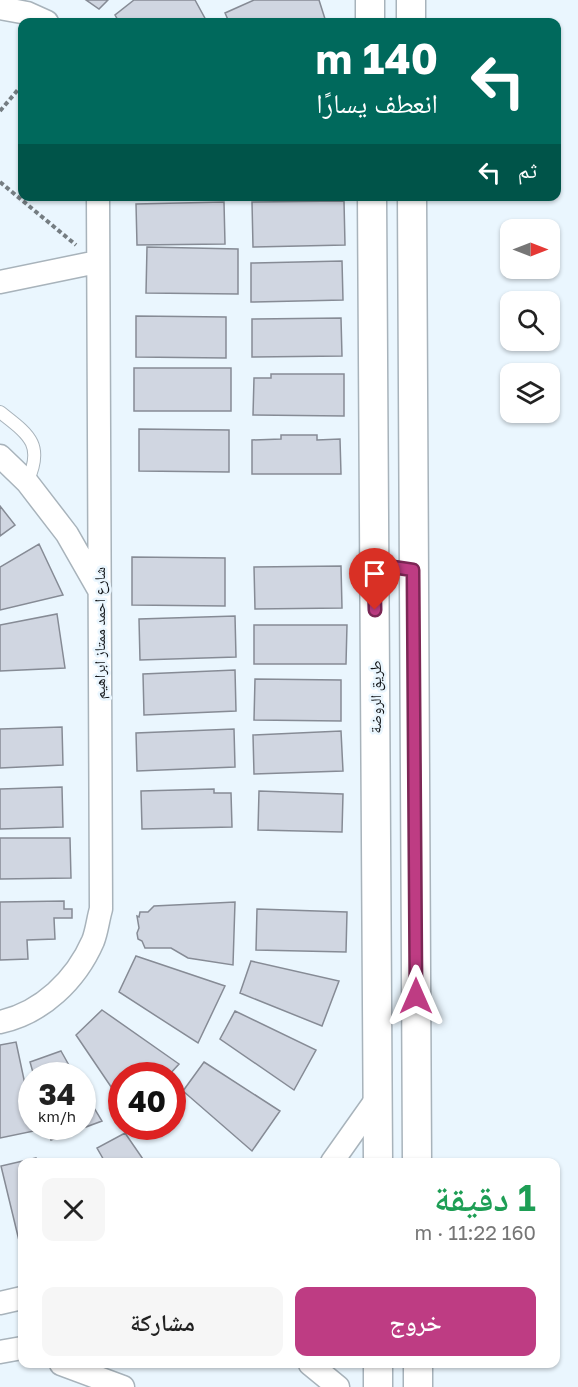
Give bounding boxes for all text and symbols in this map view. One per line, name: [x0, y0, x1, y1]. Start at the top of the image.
text: 140 m: [316, 33, 438, 83]
icon: left: [459, 42, 537, 120]
text: انعطف يسارًا: [316, 87, 438, 119]
icon: left: [473, 156, 506, 189]
text: ثم: [518, 156, 537, 183]
north arrow: [500, 219, 560, 279]
map controls: [500, 219, 560, 423]
button: search: [500, 291, 560, 351]
button: layers: [500, 363, 560, 423]
pin: [349, 548, 400, 610]
icon: arrive: [358, 557, 391, 590]
street label: شارع احمد ممتاز ابراهيم: [90, 567, 110, 699]
street label: طريق الروضة: [366, 660, 386, 733]
position arrow: [384, 964, 448, 1028]
speed limit sign: 40: [108, 1062, 186, 1140]
text: 34: [38, 1076, 76, 1112]
text: km/h: [38, 1107, 76, 1125]
text: 1 دقيقة: [434, 1176, 536, 1219]
button: close: [42, 1178, 105, 1241]
text: 160 m · 11:22: [414, 1220, 536, 1244]
button: مشاركة: [42, 1287, 283, 1356]
button: خروج: [295, 1287, 536, 1356]

